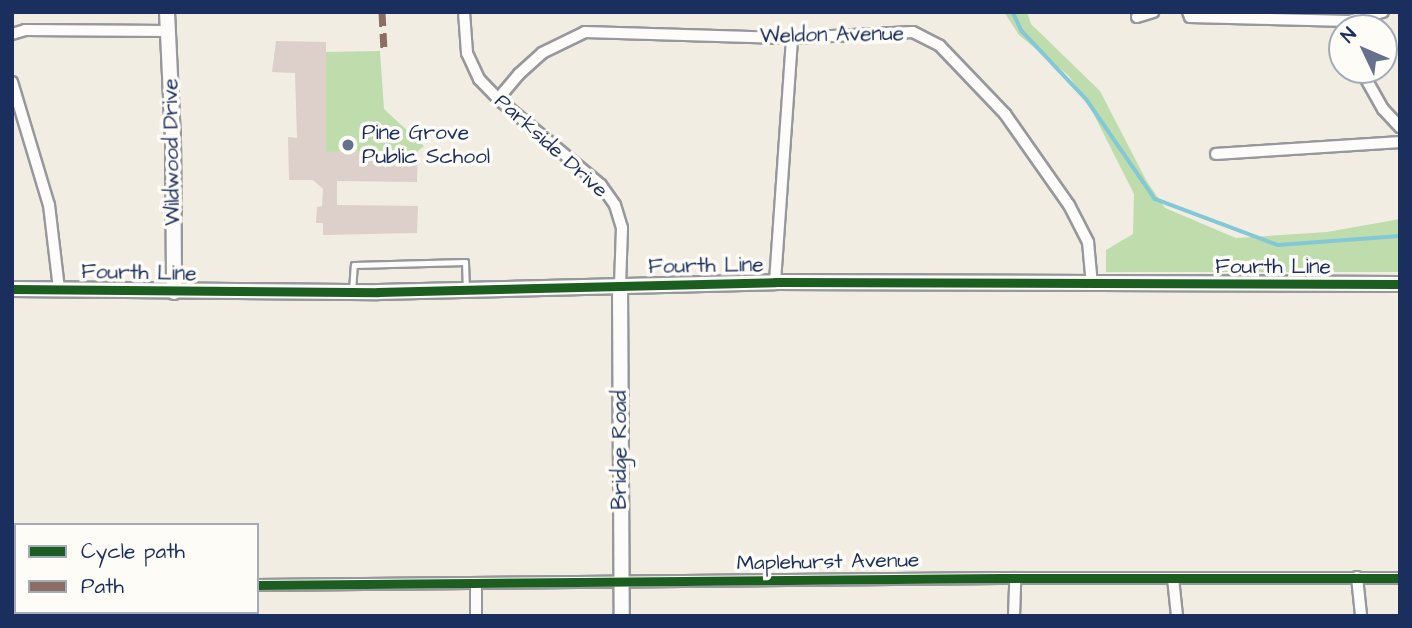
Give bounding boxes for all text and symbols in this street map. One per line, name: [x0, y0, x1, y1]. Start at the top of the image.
north arrow: [1328, 14, 1398, 84]
street label: Weldon Avenue: [760, 21, 904, 49]
text: N: [1335, 22, 1363, 49]
street label: Wildwood Drive: [158, 78, 186, 226]
street label: Parkside Drive: [489, 89, 613, 203]
place label: Pine Grove Public School: [362, 120, 490, 170]
marker: Pine Grove Public School: [340, 137, 356, 153]
street label: Fourth Line: [648, 252, 764, 280]
street label: Fourth Line: [1215, 254, 1331, 280]
street label: Fourth Line: [81, 259, 197, 287]
street label: Bridge Road: [607, 390, 633, 510]
legend: [14, 523, 259, 614]
text: Cycle path: [81, 537, 185, 566]
street label: Maplehurst Avenue: [736, 548, 920, 576]
text: Path: [81, 572, 124, 601]

